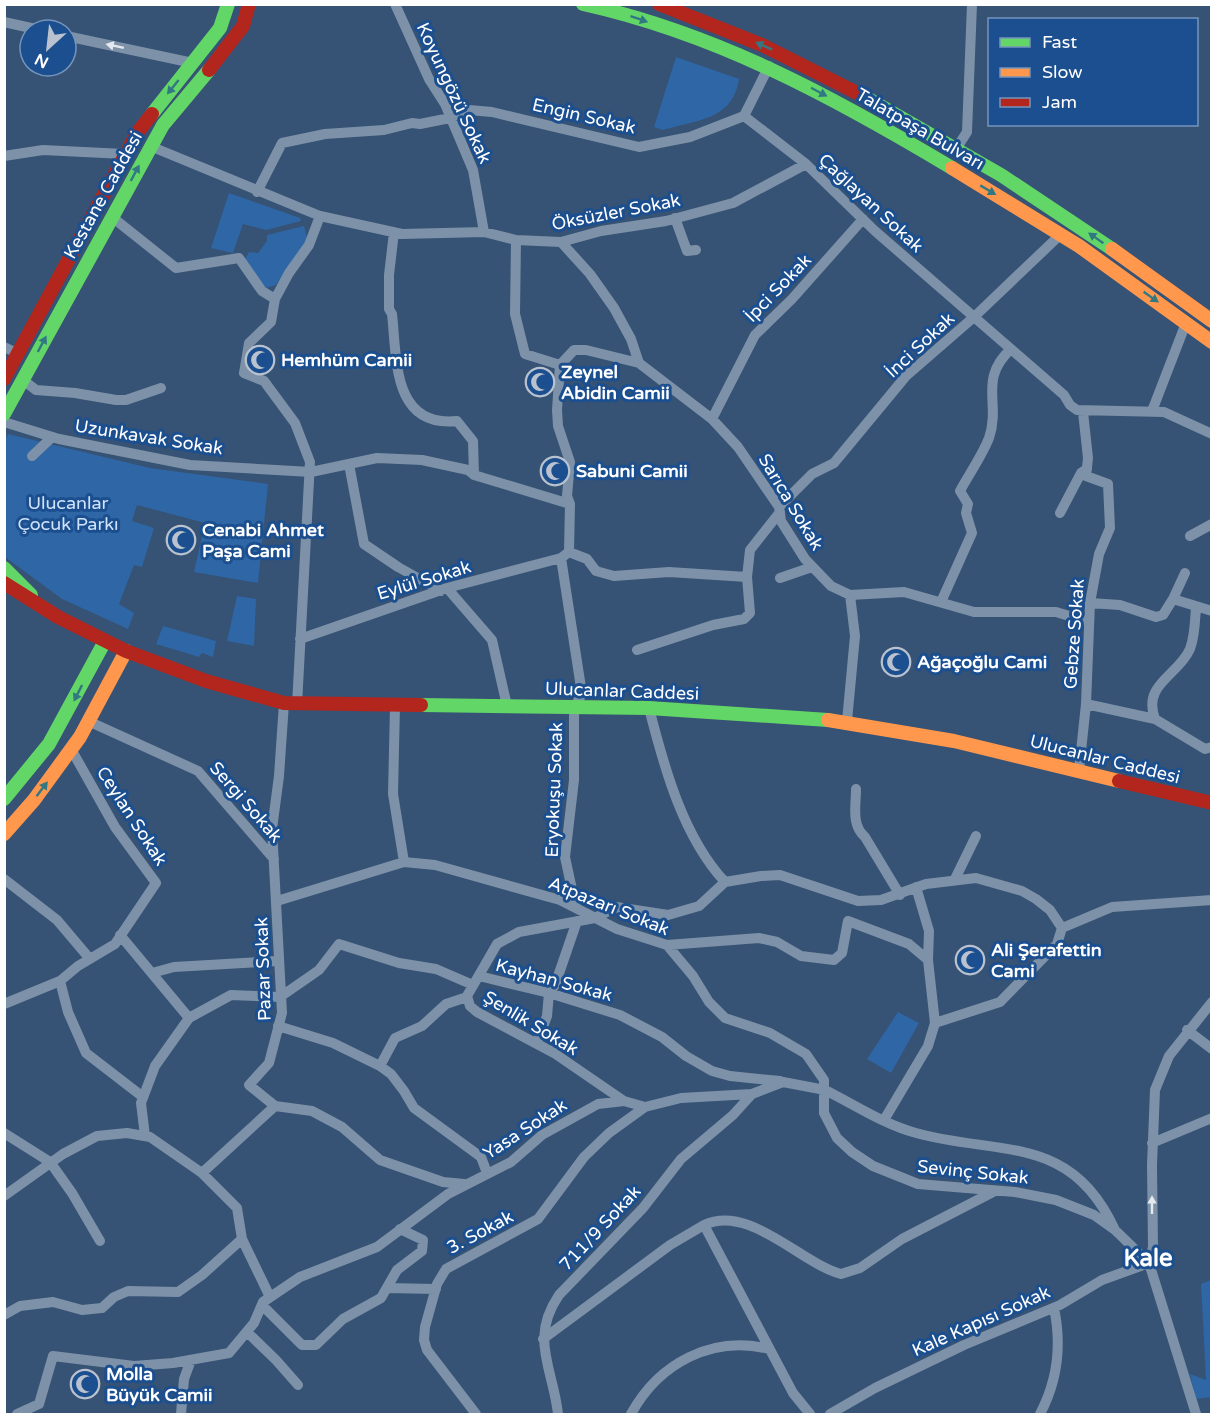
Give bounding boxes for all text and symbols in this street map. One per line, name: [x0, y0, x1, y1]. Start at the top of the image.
one-way arrow: [630, 14, 648, 24]
north arrow: [18, 18, 78, 78]
legend: [988, 18, 1198, 126]
street label: Koyungözü Sokak: [412, 19, 496, 167]
text: Fast: [1042, 31, 1077, 53]
one-way arrow: [105, 41, 124, 50]
one-way arrow: [755, 42, 772, 51]
text: N: [31, 49, 52, 72]
text: Slow: [1042, 61, 1083, 83]
one-way arrow: [167, 79, 180, 95]
street label: Talatpaşa Bulvarı: [852, 83, 988, 175]
one-way arrow: [811, 87, 828, 97]
text: Jam: [1042, 91, 1077, 113]
street label: Engin Sokak: [530, 93, 638, 139]
street label: Kestane Caddesi: [59, 127, 147, 263]
street label: Çağlayan Sokak: [814, 149, 928, 257]
one-way arrow: [130, 164, 140, 181]
one-way arrow: [980, 184, 996, 195]
street label: Öksüzler Sokak: [550, 189, 682, 235]
one-way arrow: [1088, 233, 1104, 244]
street label: İpci Sokak: [740, 249, 816, 327]
one-way arrow: [1143, 291, 1158, 303]
street label: İnci Sokak: [881, 307, 959, 382]
one-way arrow: [37, 335, 47, 352]
mosque icon: Hemhüm Camii: [244, 344, 276, 376]
place label: Hemhüm Camii: [281, 349, 412, 371]
place label: Zeynel Abidin Camii: [561, 361, 670, 404]
mosque icon: Zeynel Abidin Camii: [524, 366, 556, 398]
street label: Uzunkavak Sokak: [73, 414, 225, 460]
street label: Sarıca Sokak: [754, 450, 828, 554]
mosque icon: Sabuni Camii: [539, 455, 571, 487]
place label: Sabuni Camii: [576, 460, 688, 482]
park label: Ulucanlar Çocuk Parkı: [17, 492, 119, 535]
place label: Cenabi Ahmet Paşa Cami: [202, 519, 324, 562]
mosque icon: Cenabi Ahmet Paşa Cami: [165, 524, 197, 556]
street label: Eylül Sokak: [374, 555, 474, 605]
street label: Gebze Sokak: [1059, 578, 1089, 690]
mosque icon: Ağaçoğlu Cami: [880, 646, 912, 678]
place label: Ağaçoğlu Cami: [917, 651, 1047, 673]
street label: Ulucanlar Caddesi: [544, 677, 700, 705]
one-way arrow: [73, 685, 83, 702]
street label: Eryokuşu Sokak: [541, 722, 567, 858]
street label: Ulucanlar Caddesi: [1027, 730, 1183, 788]
street label: Sergi Sokak: [205, 757, 287, 847]
street label: Ceylan Sokak: [92, 762, 172, 870]
one-way arrow: [36, 781, 48, 796]
street label: Atpazarı Sokak: [545, 872, 673, 940]
street label: Pazar Sokak: [250, 916, 276, 1021]
place label: Ali Şerafettin Cami: [991, 939, 1102, 982]
mosque icon: Ali Şerafettin Cami: [954, 944, 986, 976]
street label: Kayhan Sokak: [493, 954, 615, 1006]
street label: Şenlik Sokak: [479, 986, 583, 1060]
street label: Yasa Sokak: [479, 1094, 571, 1164]
street label: Sevinç Sokak: [916, 1155, 1030, 1189]
street label: 711/9 Sokak: [555, 1180, 645, 1276]
one-way arrow: [1147, 1196, 1156, 1215]
street label: 3. Sokak: [443, 1205, 517, 1259]
district label: Kale: [1123, 1244, 1173, 1273]
street label: Kale Kapısı Sokak: [908, 1281, 1054, 1361]
place label: Molla Büyük Camii: [106, 1363, 213, 1406]
mosque icon: Molla Büyük Camii: [69, 1368, 101, 1400]

